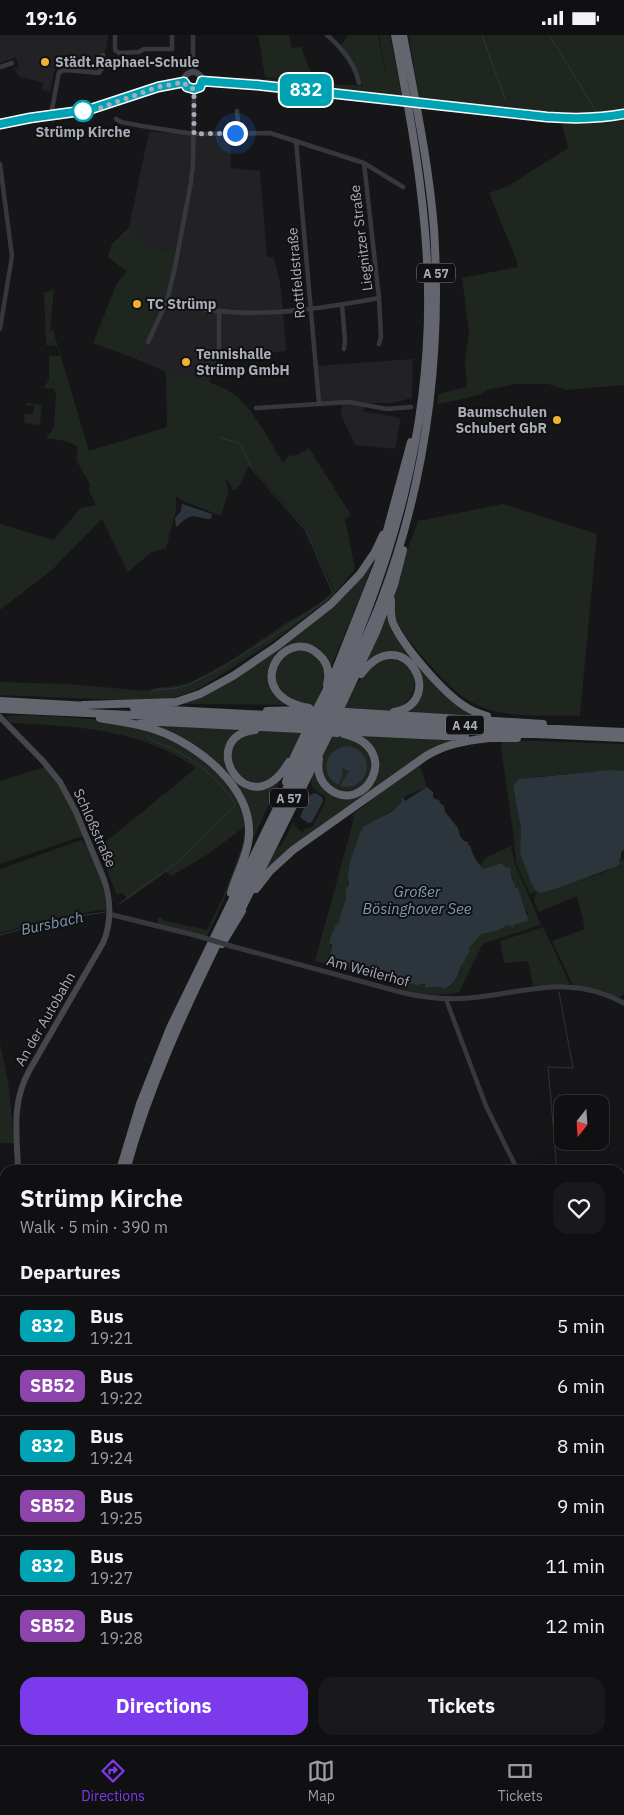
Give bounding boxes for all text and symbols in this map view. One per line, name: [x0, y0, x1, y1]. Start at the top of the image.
text: 19:16: [25, 6, 77, 30]
place label: Städt.Raphael-Schule: [55, 53, 200, 71]
marker: Städt.Raphael-Schule: [39, 56, 51, 68]
line badge: 832: [277, 74, 335, 106]
text: 832: [290, 78, 322, 101]
marker: Strümp Kirche: [72, 100, 94, 122]
your location: [223, 121, 248, 146]
place label: Strümp Kirche: [35, 123, 131, 141]
street label: Liegnitzer Straße: [346, 184, 376, 292]
street label: Rottfeldstraße: [283, 227, 309, 319]
road number: A 57: [417, 263, 455, 283]
place label: TC Strümp: [147, 295, 216, 313]
marker: TC Strümp: [131, 298, 143, 310]
place label: Tennishalle Strümp GmbH: [196, 345, 290, 379]
marker: Tennishalle Strümp GmbH: [180, 356, 192, 368]
place label: Baumschulen Schubert GbR: [456, 403, 547, 437]
marker: Baumschulen Schubert GbR: [551, 414, 563, 426]
road number: A 44: [446, 715, 484, 735]
street label: Schloßstraße: [70, 786, 121, 871]
road number: A 57: [270, 789, 308, 807]
water label: Großer Bösinghover See: [363, 882, 472, 918]
water label: Bursbach: [19, 907, 85, 939]
street label: Am Weilerhof: [325, 951, 412, 991]
street label: An der Autobahn: [11, 969, 79, 1069]
north arrow: [554, 1095, 609, 1150]
map controls: [554, 1095, 609, 1150]
text: Strümp Kirche: [20, 1182, 183, 1214]
button: heart: [553, 1182, 605, 1234]
text: Walk · 5 min · 390 m: [20, 1217, 168, 1237]
text: Departures: [20, 1260, 120, 1284]
text: Bus: [90, 1304, 124, 1328]
text: 832: [31, 1314, 64, 1337]
text: 5 min: [557, 1314, 605, 1338]
text: 19:21: [90, 1328, 133, 1348]
text: Bus: [100, 1364, 133, 1388]
text: SB52: [30, 1374, 75, 1397]
text: 6 min: [557, 1374, 605, 1398]
text: 19:22: [100, 1388, 143, 1408]
text: Bus: [90, 1424, 124, 1448]
text: 832: [31, 1434, 64, 1457]
text: 8 min: [557, 1434, 605, 1458]
text: 19:24: [90, 1448, 133, 1468]
text: Bus: [100, 1484, 133, 1508]
text: SB52: [30, 1494, 75, 1517]
text: 9 min: [557, 1494, 605, 1518]
text: 19:25: [100, 1508, 143, 1528]
text: Bus: [90, 1544, 124, 1568]
text: 832: [31, 1554, 64, 1577]
text: 11 min: [546, 1554, 605, 1578]
text: 19:27: [90, 1568, 133, 1588]
text: Bus: [100, 1604, 133, 1628]
text: SB52: [30, 1614, 75, 1637]
text: 12 min: [546, 1614, 605, 1638]
text: 19:28: [100, 1628, 143, 1648]
button: Directions: [20, 1677, 308, 1735]
button: Tickets: [318, 1677, 605, 1735]
tab: Directions: [81, 1757, 145, 1805]
tab: Map: [307, 1757, 335, 1805]
tab: Tickets: [498, 1757, 543, 1805]

